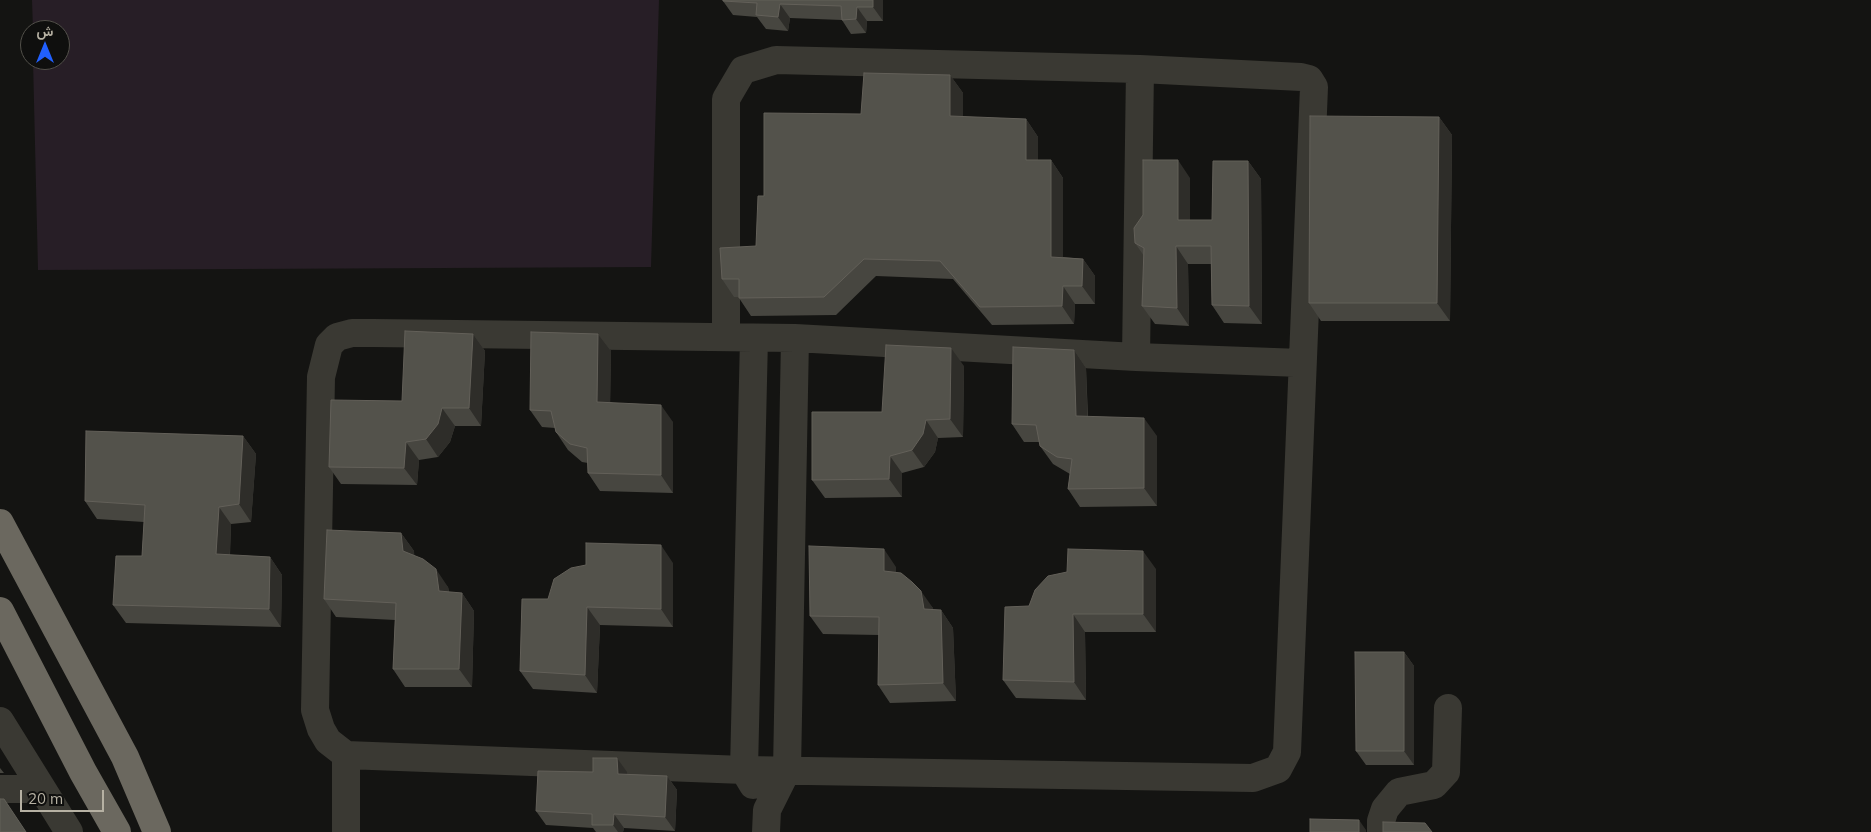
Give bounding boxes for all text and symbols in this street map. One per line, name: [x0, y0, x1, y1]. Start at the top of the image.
north arrow: [20, 20, 70, 70]
text: ش: [37, 22, 53, 40]
scale bar: [22, 780, 106, 812]
text: 20 m: [28, 789, 63, 808]

